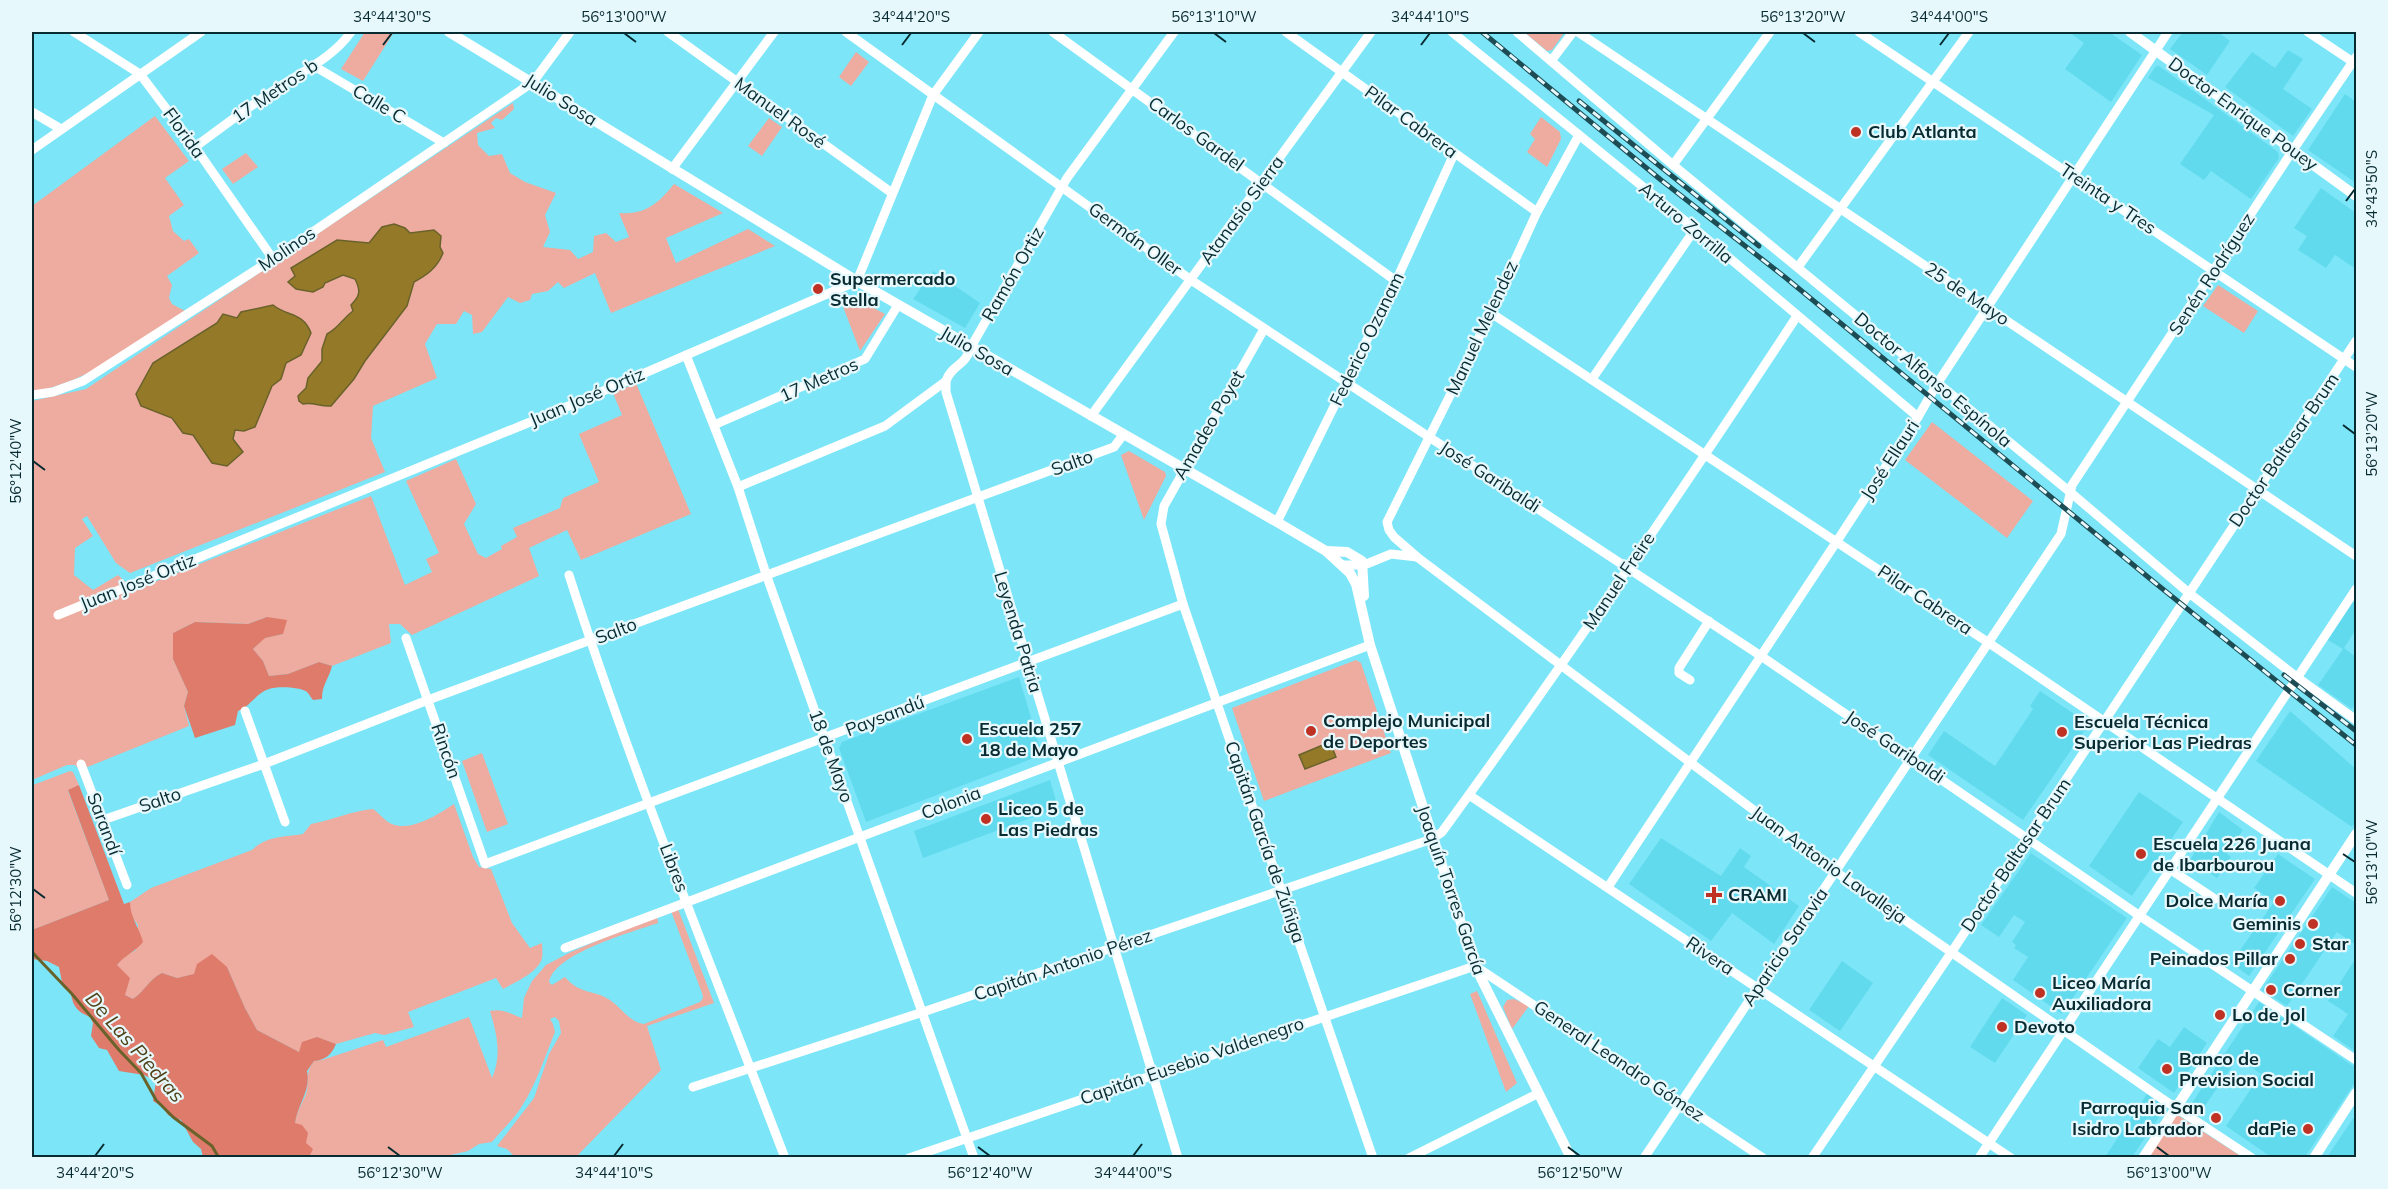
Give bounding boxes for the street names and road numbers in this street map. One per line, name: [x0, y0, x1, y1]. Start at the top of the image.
street label: Doctor Enrique Pouey: [2164, 52, 2323, 176]
street label: 17 Metros b: [227, 53, 322, 128]
street label: Julio Sosa: [521, 68, 602, 131]
street label: Manuel Rosé: [730, 72, 830, 153]
street label: Calle C: [348, 79, 410, 128]
street label: Pilar Cabrera: [1360, 80, 1462, 163]
street label: Carlos Gardel: [1144, 91, 1249, 176]
street label: Florida: [158, 103, 210, 163]
street label: Atanasio Sierra: [1194, 151, 1289, 269]
street label: Treinta y Tres: [2056, 158, 2161, 239]
street label: Arturo Zorrilla: [1635, 177, 1738, 269]
street label: Germán Oller: [1084, 197, 1187, 281]
street label: Senén Rodríguez: [2164, 208, 2260, 339]
street label: Molinos: [254, 221, 320, 276]
street label: Ramón Ortiz: [976, 222, 1049, 325]
street label: Manuel Melendez: [1440, 257, 1523, 399]
street label: 25 de Mayo: [1920, 257, 2014, 330]
street label: Federico Ozanam: [1324, 268, 1409, 409]
street label: Doctor Alfonso Espínola: [1850, 307, 2017, 452]
street label: Julio Sosa: [936, 320, 1018, 381]
street label: 17 Metros: [776, 352, 862, 407]
street label: Juan José Ortiz: [526, 362, 648, 431]
street label: Amadeo Poyet: [1168, 366, 1249, 483]
street label: Doctor Baltasar Brum: [2224, 368, 2344, 531]
street label: José Ellauri: [1855, 415, 1924, 504]
street label: José Garibaldi: [1436, 436, 1545, 518]
street label: Salto: [1048, 444, 1096, 481]
street label: Manuel Freire: [1578, 528, 1660, 634]
street label: Juan José Ortiz: [77, 548, 199, 615]
street label: Pilar Cabrera: [1874, 559, 1977, 640]
street label: Leyenda Patria: [989, 568, 1048, 695]
street label: Salto: [592, 612, 640, 649]
street label: Paysandú: [842, 690, 928, 741]
street label: José Garibaldi: [1841, 705, 1950, 788]
street label: 18 de Mayo: [804, 706, 859, 806]
street label: Rincón: [426, 720, 467, 781]
street label: Capitán García de Zúñiga: [1220, 738, 1311, 946]
street label: Doctor Baltasar Brum: [1956, 773, 2076, 936]
street label: Colonia: [918, 781, 984, 824]
street label: Salto: [136, 782, 184, 817]
street label: Sarandí: [82, 789, 127, 860]
street label: Juan Antonio Lavalleja: [1747, 800, 1912, 929]
street label: Joaquín Torres García: [1412, 802, 1491, 978]
street label: Libres: [655, 840, 694, 895]
street label: Aparicio Saravia: [1737, 883, 1833, 1010]
street label: Capitán Antonio Pérez: [971, 923, 1155, 1006]
street label: Rivera: [1682, 931, 1739, 980]
street label: General Leandro Gómez: [1530, 995, 1709, 1126]
street label: Capitán Eusebio Valdenegro: [1077, 1011, 1307, 1110]

